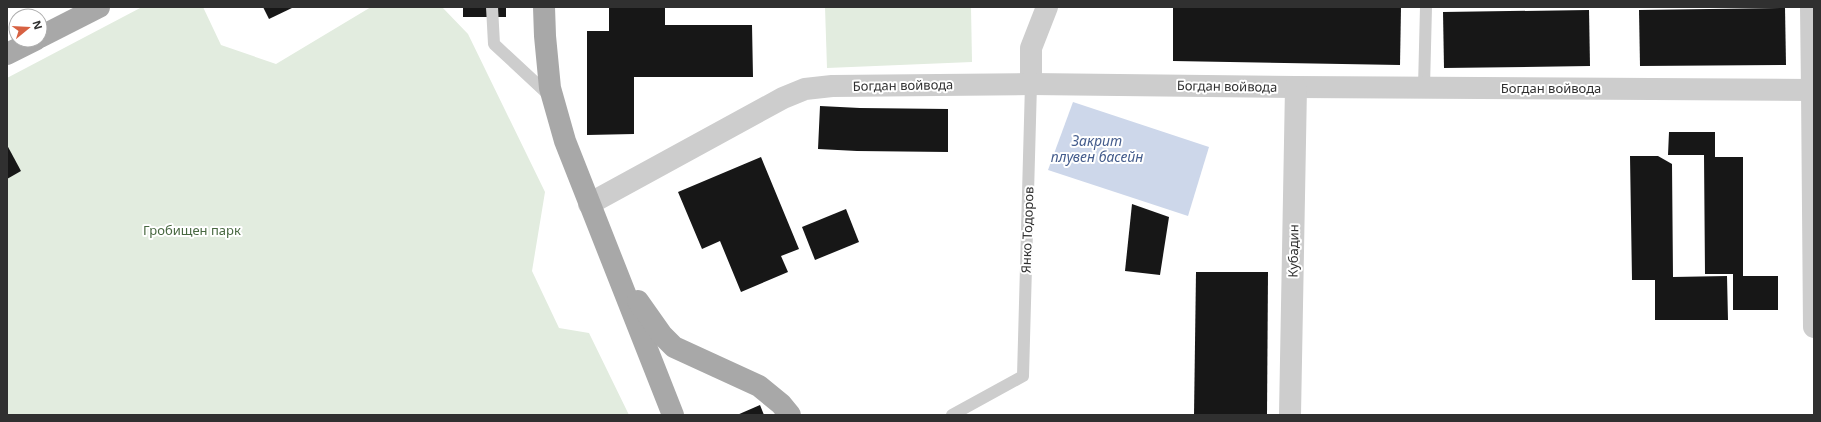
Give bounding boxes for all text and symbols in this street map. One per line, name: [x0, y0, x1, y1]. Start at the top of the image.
north arrow: [8, 8, 48, 48]
text: N: [29, 18, 47, 31]
street label: Богдан войвода: [853, 75, 953, 95]
street label: Богдан войвода: [1177, 76, 1277, 96]
street label: Богдан войвода: [1501, 79, 1601, 97]
water label: Закрит плувен басейн: [1051, 131, 1143, 166]
street label: Янко Тодоров: [1016, 186, 1038, 274]
park label: Гробищен парк: [143, 221, 241, 239]
street label: Кубадин: [1284, 224, 1302, 278]

